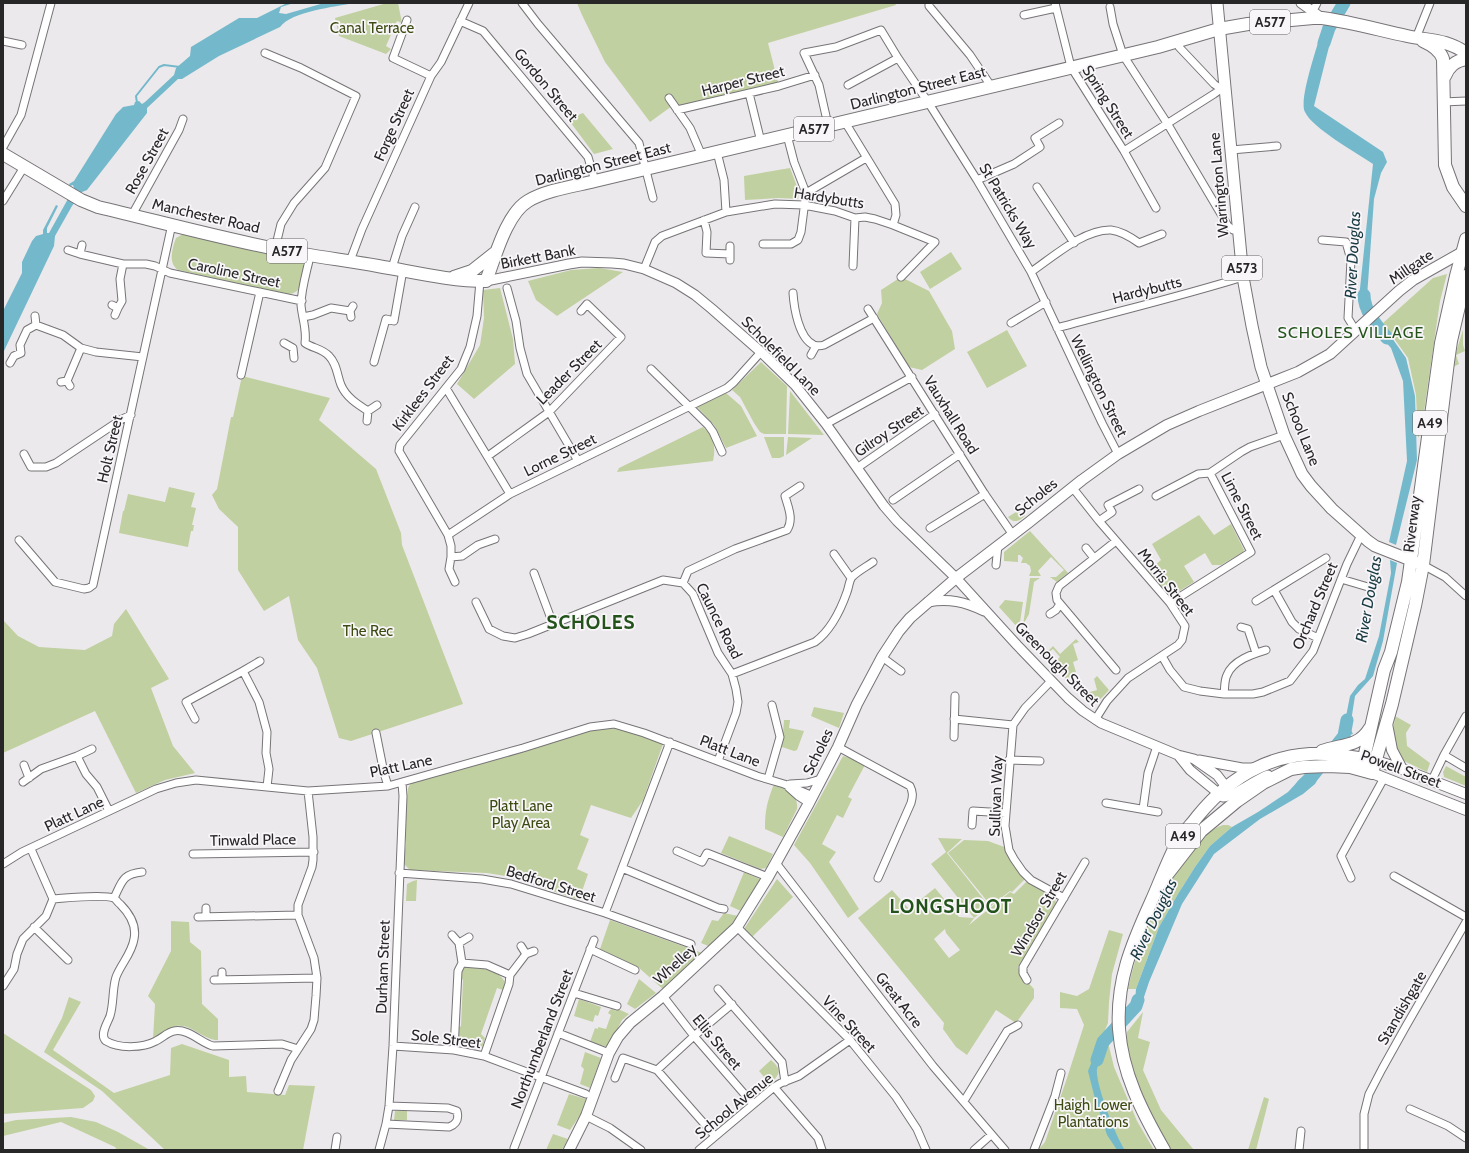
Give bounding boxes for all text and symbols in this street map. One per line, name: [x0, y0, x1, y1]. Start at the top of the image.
road number: A577: [1250, 10, 1290, 34]
park label: Canal Terrace: [330, 19, 415, 37]
street label: Gordon Street: [510, 45, 582, 125]
street label: Harper Street: [700, 62, 786, 100]
street label: Darlington Street East: [848, 62, 988, 114]
street label: Spring Street: [1078, 62, 1138, 142]
street label: Forge Street: [370, 86, 418, 164]
road number: A577: [794, 117, 834, 141]
street label: Rose Street: [121, 125, 173, 197]
street label: Warrington Lane: [1205, 132, 1233, 238]
street label: Darlington Street East: [533, 138, 673, 190]
street label: St Patricks Way: [975, 160, 1041, 252]
street label: Hardybutts: [793, 184, 865, 212]
street label: Manchester Road: [150, 195, 262, 237]
water label: River Douglas: [1341, 211, 1364, 299]
road number: A577: [267, 239, 307, 263]
street label: Birkett Bank: [499, 241, 577, 273]
street label: Millgate: [1385, 246, 1437, 288]
street label: Caroline Street: [186, 254, 282, 292]
road number: A573: [1222, 256, 1262, 280]
street label: Hardybutts: [1111, 273, 1183, 307]
street label: Scholefield Lane: [738, 313, 825, 400]
district label: SCHOLES VILLAGE: [1278, 323, 1424, 342]
street label: Wellington Street: [1067, 332, 1131, 440]
street label: Leader Street: [533, 336, 605, 408]
street label: Kirklees Street: [389, 351, 457, 435]
street label: Vauxhall Road: [920, 372, 982, 458]
street label: School Lane: [1278, 390, 1324, 469]
street label: Gilroy Street: [851, 401, 927, 461]
road number: A49: [1413, 411, 1447, 435]
street label: Holt Street: [93, 413, 127, 485]
street label: Lorne Street: [521, 430, 599, 480]
street label: Lime Street: [1217, 469, 1267, 543]
street label: Scholes: [1011, 474, 1061, 520]
street label: Riverway: [1400, 494, 1424, 553]
street label: Morris Street: [1134, 545, 1198, 619]
water label: River Douglas: [1352, 554, 1385, 644]
street label: Orchard Street: [1289, 560, 1341, 652]
street label: Caunce Road: [692, 580, 746, 662]
district label: SCHOLES: [546, 611, 636, 634]
street label: Greenough Street: [1011, 618, 1103, 710]
park label: The Rec: [343, 622, 393, 640]
street label: Scholes: [799, 726, 837, 778]
street label: Platt Lane: [697, 731, 763, 771]
street label: Powell Street: [1358, 746, 1444, 792]
street label: Platt Lane: [368, 751, 434, 781]
street label: Sullivan Way: [986, 755, 1006, 837]
street label: Platt Lane: [41, 792, 107, 836]
park label: Platt Lane Play Area: [489, 797, 553, 832]
road number: A49: [1166, 824, 1200, 848]
street label: Tinwald Place: [210, 830, 297, 850]
street label: Bedford Street: [504, 862, 598, 906]
street label: Windsor Street: [1007, 868, 1071, 960]
water label: River Douglas: [1126, 876, 1181, 963]
district label: LONGSHOOT: [890, 895, 1012, 918]
street label: Durham Street: [372, 920, 394, 1014]
street label: Whelley: [650, 940, 701, 988]
street label: Northumberland Street: [507, 967, 577, 1111]
street label: Standishgate: [1374, 968, 1431, 1048]
street label: Great Acre: [872, 969, 927, 1032]
street label: Vine Street: [818, 992, 880, 1056]
street label: Ellis Street: [689, 1011, 745, 1073]
street label: Sole Street: [410, 1026, 482, 1052]
street label: School Avenue: [692, 1069, 777, 1143]
park label: Haigh Lower Plantations: [1054, 1096, 1133, 1131]

